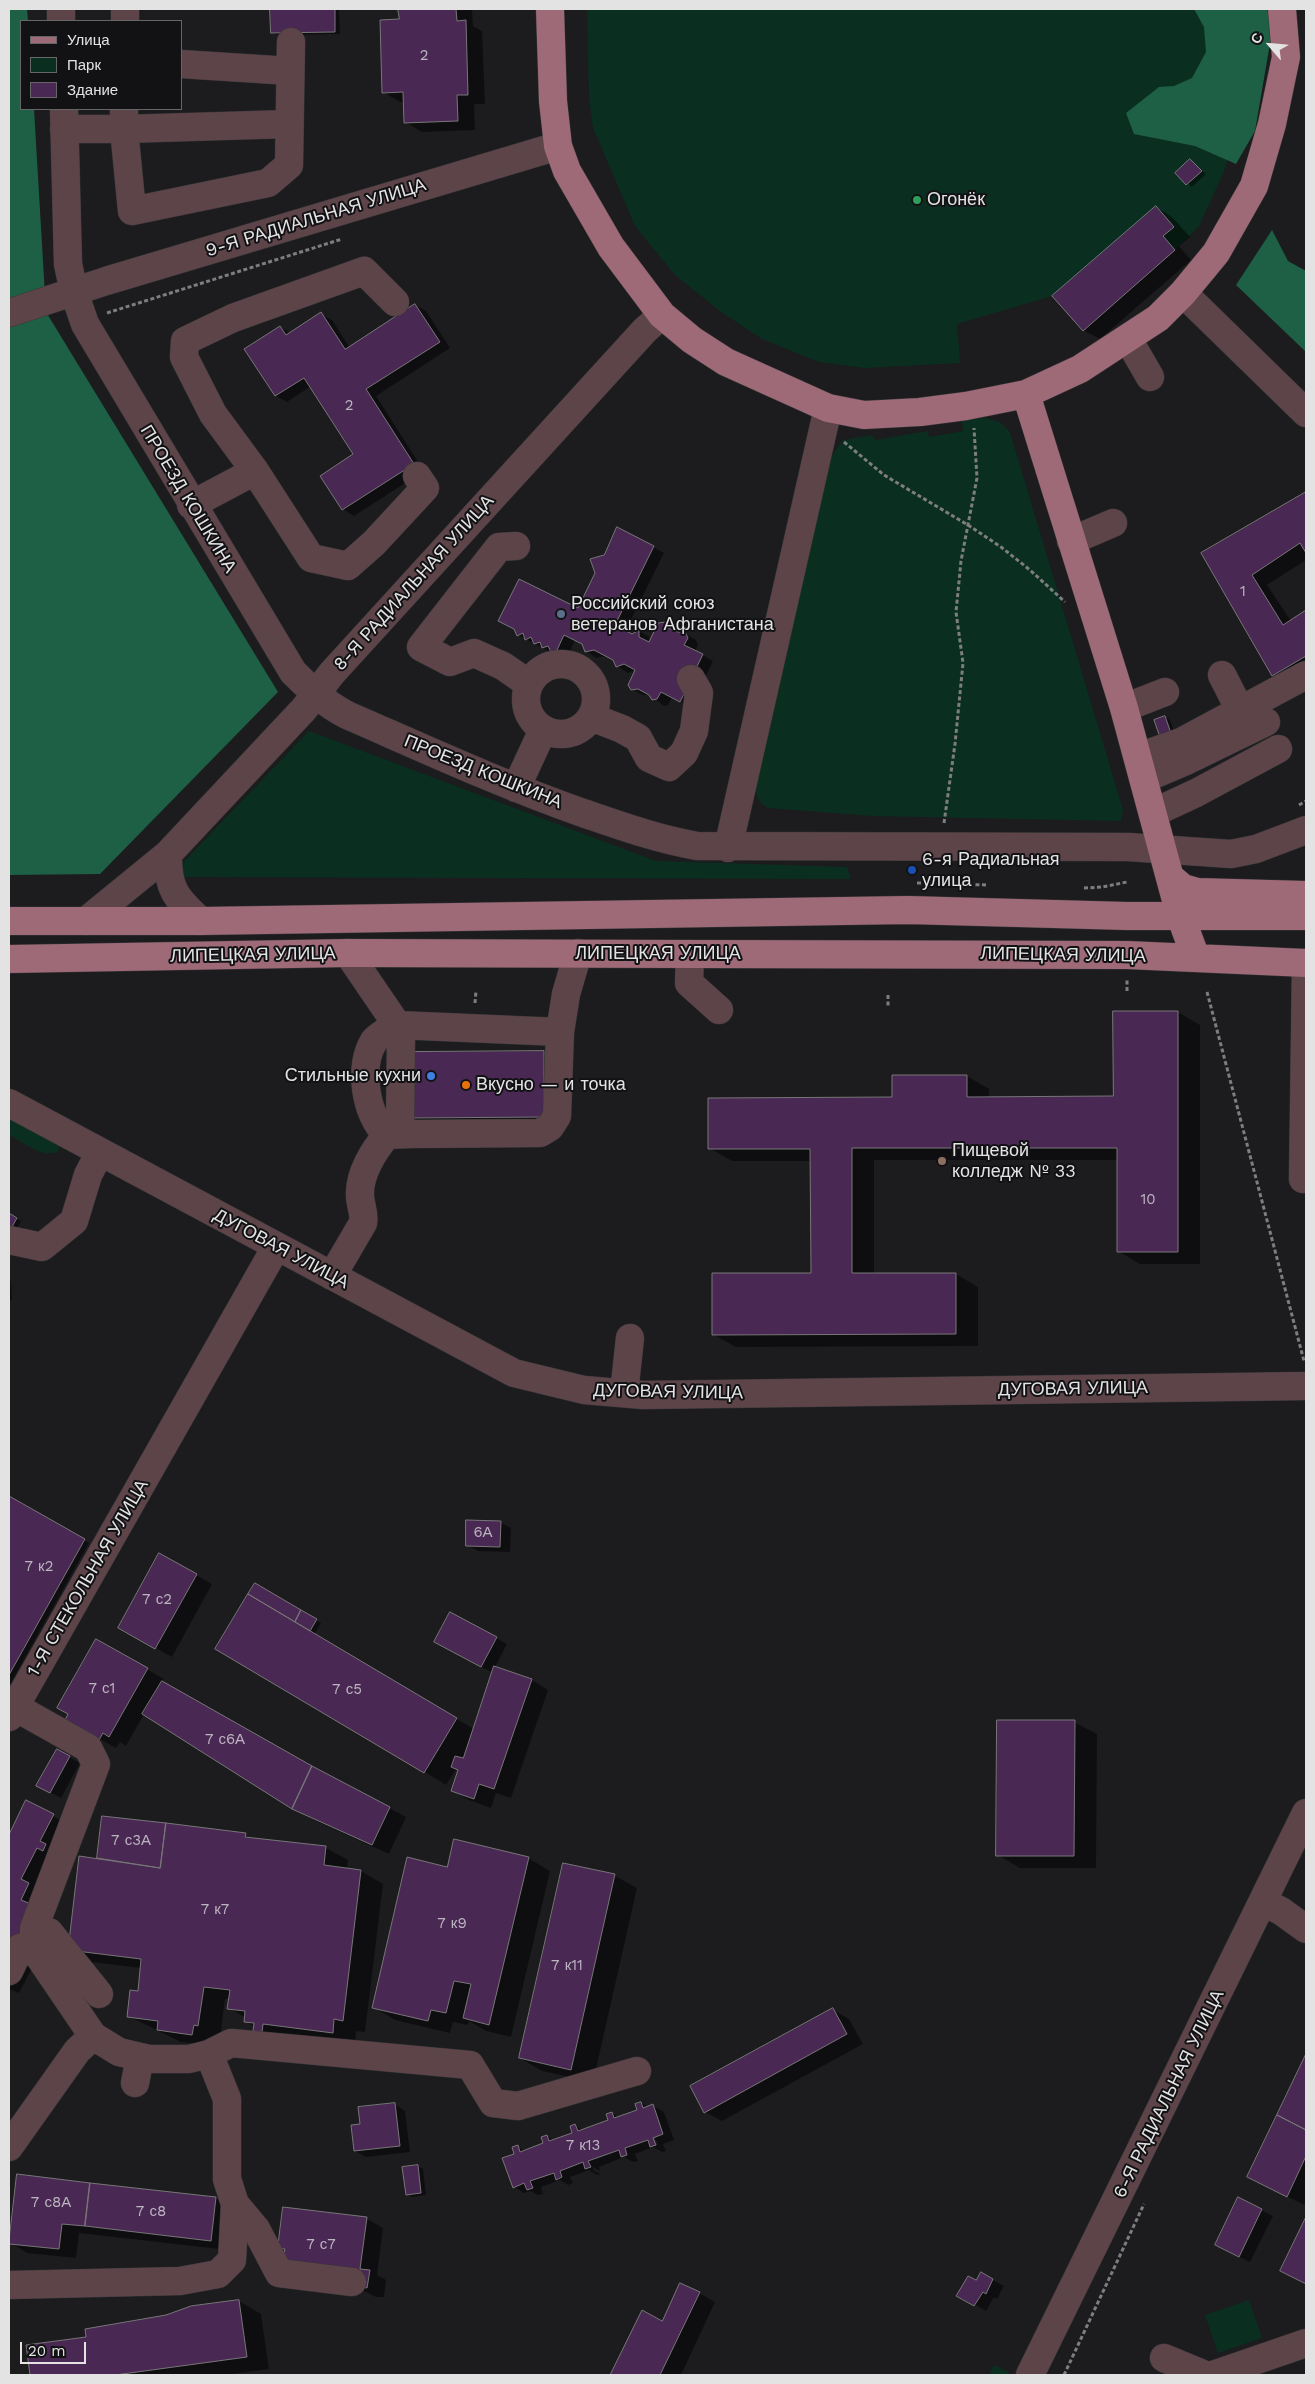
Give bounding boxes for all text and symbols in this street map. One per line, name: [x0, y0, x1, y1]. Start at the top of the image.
legend: [20, 20, 182, 110]
north arrow: [1245, 20, 1295, 70]
text: С: [1247, 30, 1266, 46]
text: Улица: [67, 31, 110, 49]
house number: 2: [420, 47, 428, 65]
text: Парк: [67, 56, 101, 74]
text: Здание: [67, 81, 118, 99]
street label: 9-Я РАДИАЛЬНАЯ УЛИЦА: [203, 174, 429, 262]
place label: Огонёк: [927, 189, 985, 211]
marker: Огонёк: [911, 194, 923, 206]
house number: 2: [345, 397, 353, 415]
street label: ПРОЕЗД КОШКИНА: [135, 421, 241, 577]
street label: 8-Я РАДИАЛЬНАЯ УЛИЦА: [329, 491, 499, 675]
house number: 1: [1240, 583, 1246, 601]
place label: Российский союз ветеранов Афганистана: [571, 593, 774, 636]
marker: Российский союз ветеранов Афганистана: [555, 608, 567, 620]
street label: ПРОЕЗД КОШКИНА: [401, 730, 565, 814]
place label: 6-я Радиальная улица: [922, 849, 1060, 892]
marker: 6-я Радиальная улица: [906, 864, 918, 876]
street label: ЛИПЕЦКАЯ УЛИЦА: [170, 943, 336, 967]
street label: ЛИПЕЦКАЯ УЛИЦА: [575, 943, 741, 965]
street label: ЛИПЕЦКАЯ УЛИЦА: [980, 943, 1146, 967]
place label: Стильные кухни: [285, 1065, 421, 1087]
marker: Стильные кухни: [425, 1070, 437, 1082]
place label: Вкусно — и точка: [476, 1074, 626, 1096]
marker: Вкусно — и точка: [460, 1079, 472, 1091]
place label: Пищевой колледж № 33: [952, 1140, 1076, 1182]
marker: Пищевой колледж № 33: [936, 1155, 948, 1167]
house number: 10: [1140, 1191, 1156, 1209]
street label: ДУГОВАЯ УЛИЦА: [210, 1204, 352, 1294]
street label: ДУГОВАЯ УЛИЦА: [998, 1377, 1148, 1401]
street label: ДУГОВАЯ УЛИЦА: [593, 1380, 743, 1404]
street label: 1-Я СТЕКОЛЬНАЯ УЛИЦА: [23, 1476, 153, 1680]
house number: 6А: [473, 1524, 493, 1542]
house number: 7 к2: [25, 1558, 53, 1576]
house number: 7 с2: [142, 1591, 172, 1609]
house number: 7 с1: [89, 1680, 115, 1698]
house number: 7 с5: [332, 1681, 362, 1699]
house number: 7 с6А: [205, 1731, 245, 1749]
house number: 7 с3А: [111, 1832, 151, 1850]
house number: 7 к7: [201, 1901, 229, 1919]
house number: 7 к9: [437, 1915, 467, 1933]
house number: 7 к11: [551, 1957, 583, 1975]
street label: 6-Я РАДИАЛЬНАЯ УЛИЦА: [1109, 1986, 1229, 2202]
house number: 7 к13: [566, 2137, 600, 2155]
house number: 7 с8А: [31, 2194, 71, 2212]
house number: 7 с8: [136, 2203, 166, 2221]
house number: 7 с7: [306, 2236, 336, 2254]
scale bar: [22, 2332, 89, 2364]
text: 20 m: [28, 2342, 66, 2360]

